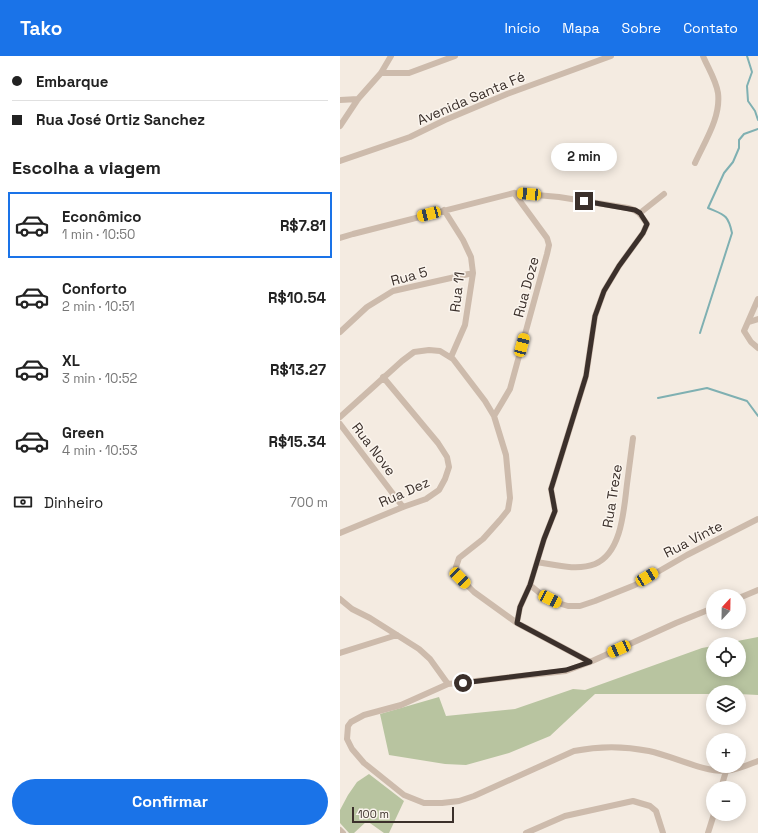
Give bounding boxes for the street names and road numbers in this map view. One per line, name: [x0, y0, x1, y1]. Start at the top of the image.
street label: Avenida Santa Fé: [414, 67, 528, 129]
street label: Rua Doze: [509, 255, 543, 319]
street label: Rua 5: [389, 262, 429, 290]
street label: Rua 11: [446, 271, 468, 313]
street label: Rua Nove: [348, 419, 400, 479]
street label: Rua Treze: [598, 463, 626, 529]
street label: Rua Dez: [376, 473, 432, 511]
street label: Rua Vinte: [660, 516, 726, 562]

